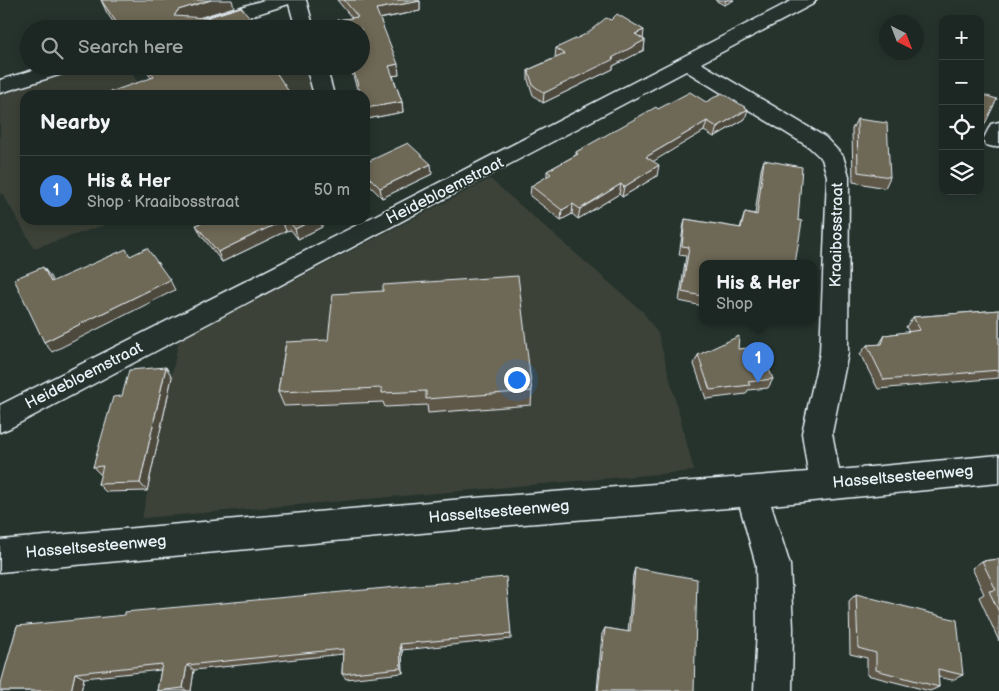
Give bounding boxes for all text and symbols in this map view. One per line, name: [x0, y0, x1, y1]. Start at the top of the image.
north arrow: [879, 15, 924, 60]
map controls: [939, 15, 984, 195]
button: +: [939, 15, 984, 60]
search box: [20, 20, 370, 75]
icon: search: [38, 34, 66, 62]
text: Search here: [78, 36, 183, 59]
button: −: [939, 60, 984, 105]
button: locate: [939, 105, 984, 150]
text: Nearby: [40, 110, 110, 135]
button: layers: [939, 150, 984, 195]
street label: Heidebloemstraat: [383, 153, 507, 229]
text: His & Her: [87, 170, 171, 193]
text: 1: [53, 181, 59, 200]
text: 50 m: [314, 181, 350, 200]
street label: Kraaibosstraat: [827, 182, 847, 288]
text: Shop · Kraaibosstraat: [87, 193, 239, 212]
popup: [699, 260, 817, 325]
text: His & Her: [716, 272, 800, 295]
text: Shop: [716, 295, 753, 314]
street label: Heidebloemstraat: [22, 338, 146, 414]
pin: 1: [742, 342, 774, 383]
your location: [504, 367, 530, 393]
street label: Hasseltsesteenweg: [832, 461, 974, 493]
street label: Hasseltsesteenweg: [428, 496, 570, 528]
street label: Hasseltsesteenweg: [25, 531, 167, 563]

